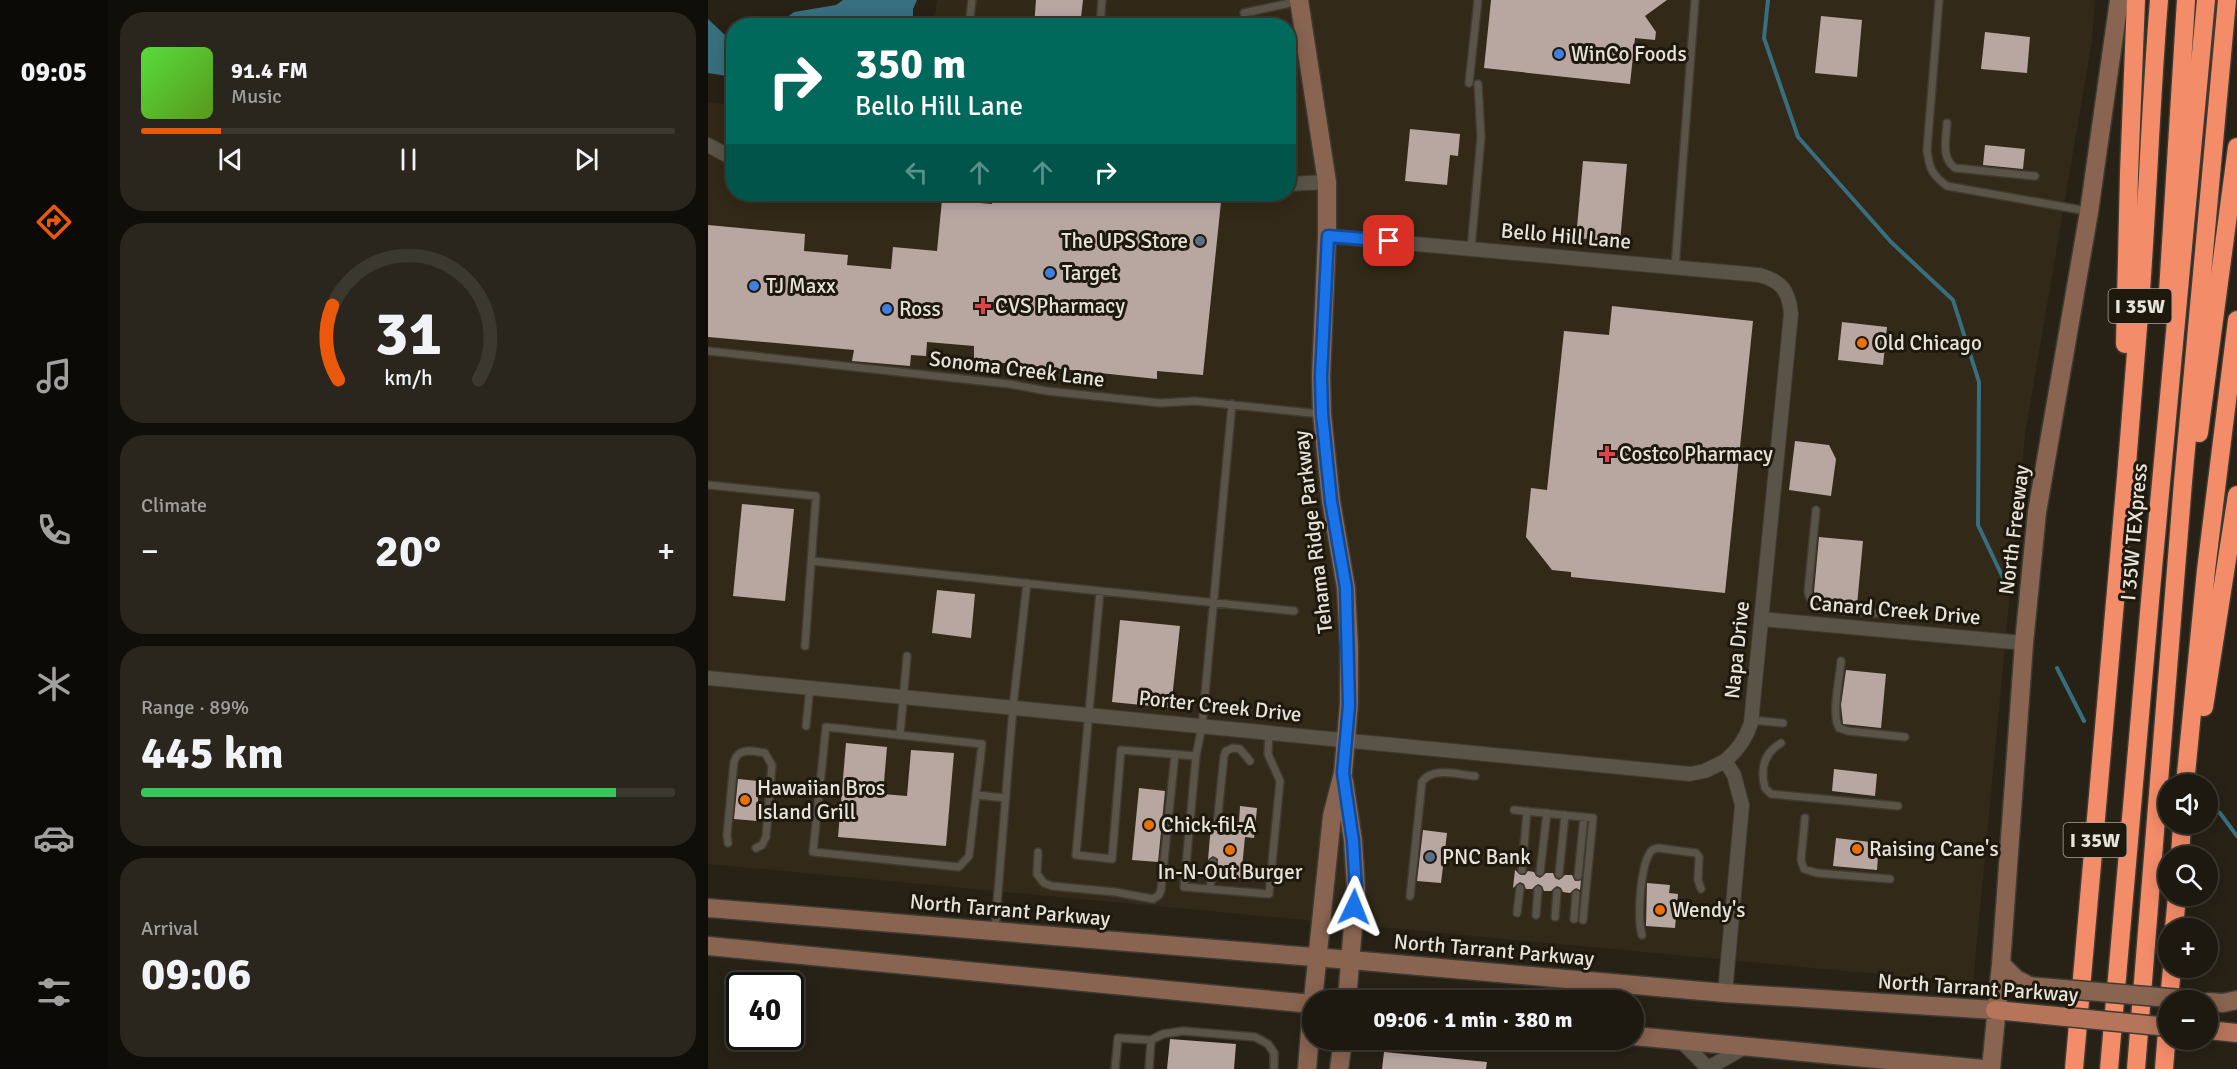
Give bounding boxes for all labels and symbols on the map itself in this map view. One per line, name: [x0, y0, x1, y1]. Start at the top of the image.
place label: WinCo Foods: [1571, 41, 1687, 67]
marker: WinCo Foods: [1552, 47, 1566, 61]
pin: [1363, 215, 1414, 266]
street label: Bello Hill Lane: [1500, 217, 1632, 255]
place label: The UPS Store: [1061, 228, 1188, 254]
marker: The UPS Store: [1193, 234, 1207, 248]
place label: Target: [1062, 260, 1118, 286]
marker: Target: [1043, 266, 1057, 280]
place label: TJ Maxx: [766, 273, 836, 299]
marker: TJ Maxx: [747, 279, 761, 293]
road number: I 35W: [2108, 289, 2172, 323]
place label: CVS Pharmacy: [995, 293, 1125, 319]
place label: Ross: [899, 296, 941, 322]
marker: CVS Pharmacy: [976, 299, 990, 313]
marker: Ross: [880, 302, 894, 316]
place label: Old Chicago: [1874, 330, 1982, 356]
marker: Old Chicago: [1855, 336, 1869, 350]
street label: Sonoma Creek Lane: [928, 345, 1106, 393]
street label: Tehama Ridge Parkway: [1288, 429, 1338, 635]
place label: Costco Pharmacy: [1619, 441, 1773, 467]
marker: Costco Pharmacy: [1600, 447, 1614, 461]
street label: I 35W TEXpress: [2115, 462, 2153, 602]
street label: North Freeway: [1993, 463, 2035, 596]
street label: Canard Creek Drive: [1808, 590, 1982, 630]
street label: Napa Drive: [1719, 600, 1755, 700]
street label: Porter Creek Drive: [1137, 685, 1303, 727]
place label: Hawaiian Bros Island Grill: [757, 775, 885, 825]
marker: Hawaiian Bros Island Grill: [738, 793, 752, 807]
place label: Chick-fil-A: [1161, 812, 1257, 838]
marker: Chick-fil-A: [1142, 818, 1156, 832]
road number: I 35W: [2064, 823, 2126, 857]
place label: Raising Cane's: [1869, 836, 1999, 862]
marker: Raising Cane's: [1850, 842, 1864, 856]
marker: In-N-Out Burger: [1223, 843, 1237, 857]
place label: PNC Bank: [1442, 844, 1531, 870]
marker: PNC Bank: [1423, 850, 1437, 864]
place label: In-N-Out Burger: [1158, 859, 1303, 885]
position arrow: [1322, 875, 1386, 939]
street label: North Tarrant Parkway: [909, 888, 1111, 932]
place label: Wendy's: [1672, 897, 1745, 923]
marker: Wendy's: [1653, 903, 1667, 917]
street label: North Tarrant Parkway: [1393, 928, 1595, 972]
street label: North Tarrant Parkway: [1877, 968, 2079, 1008]
speed limit sign: 40: [726, 972, 804, 1050]

